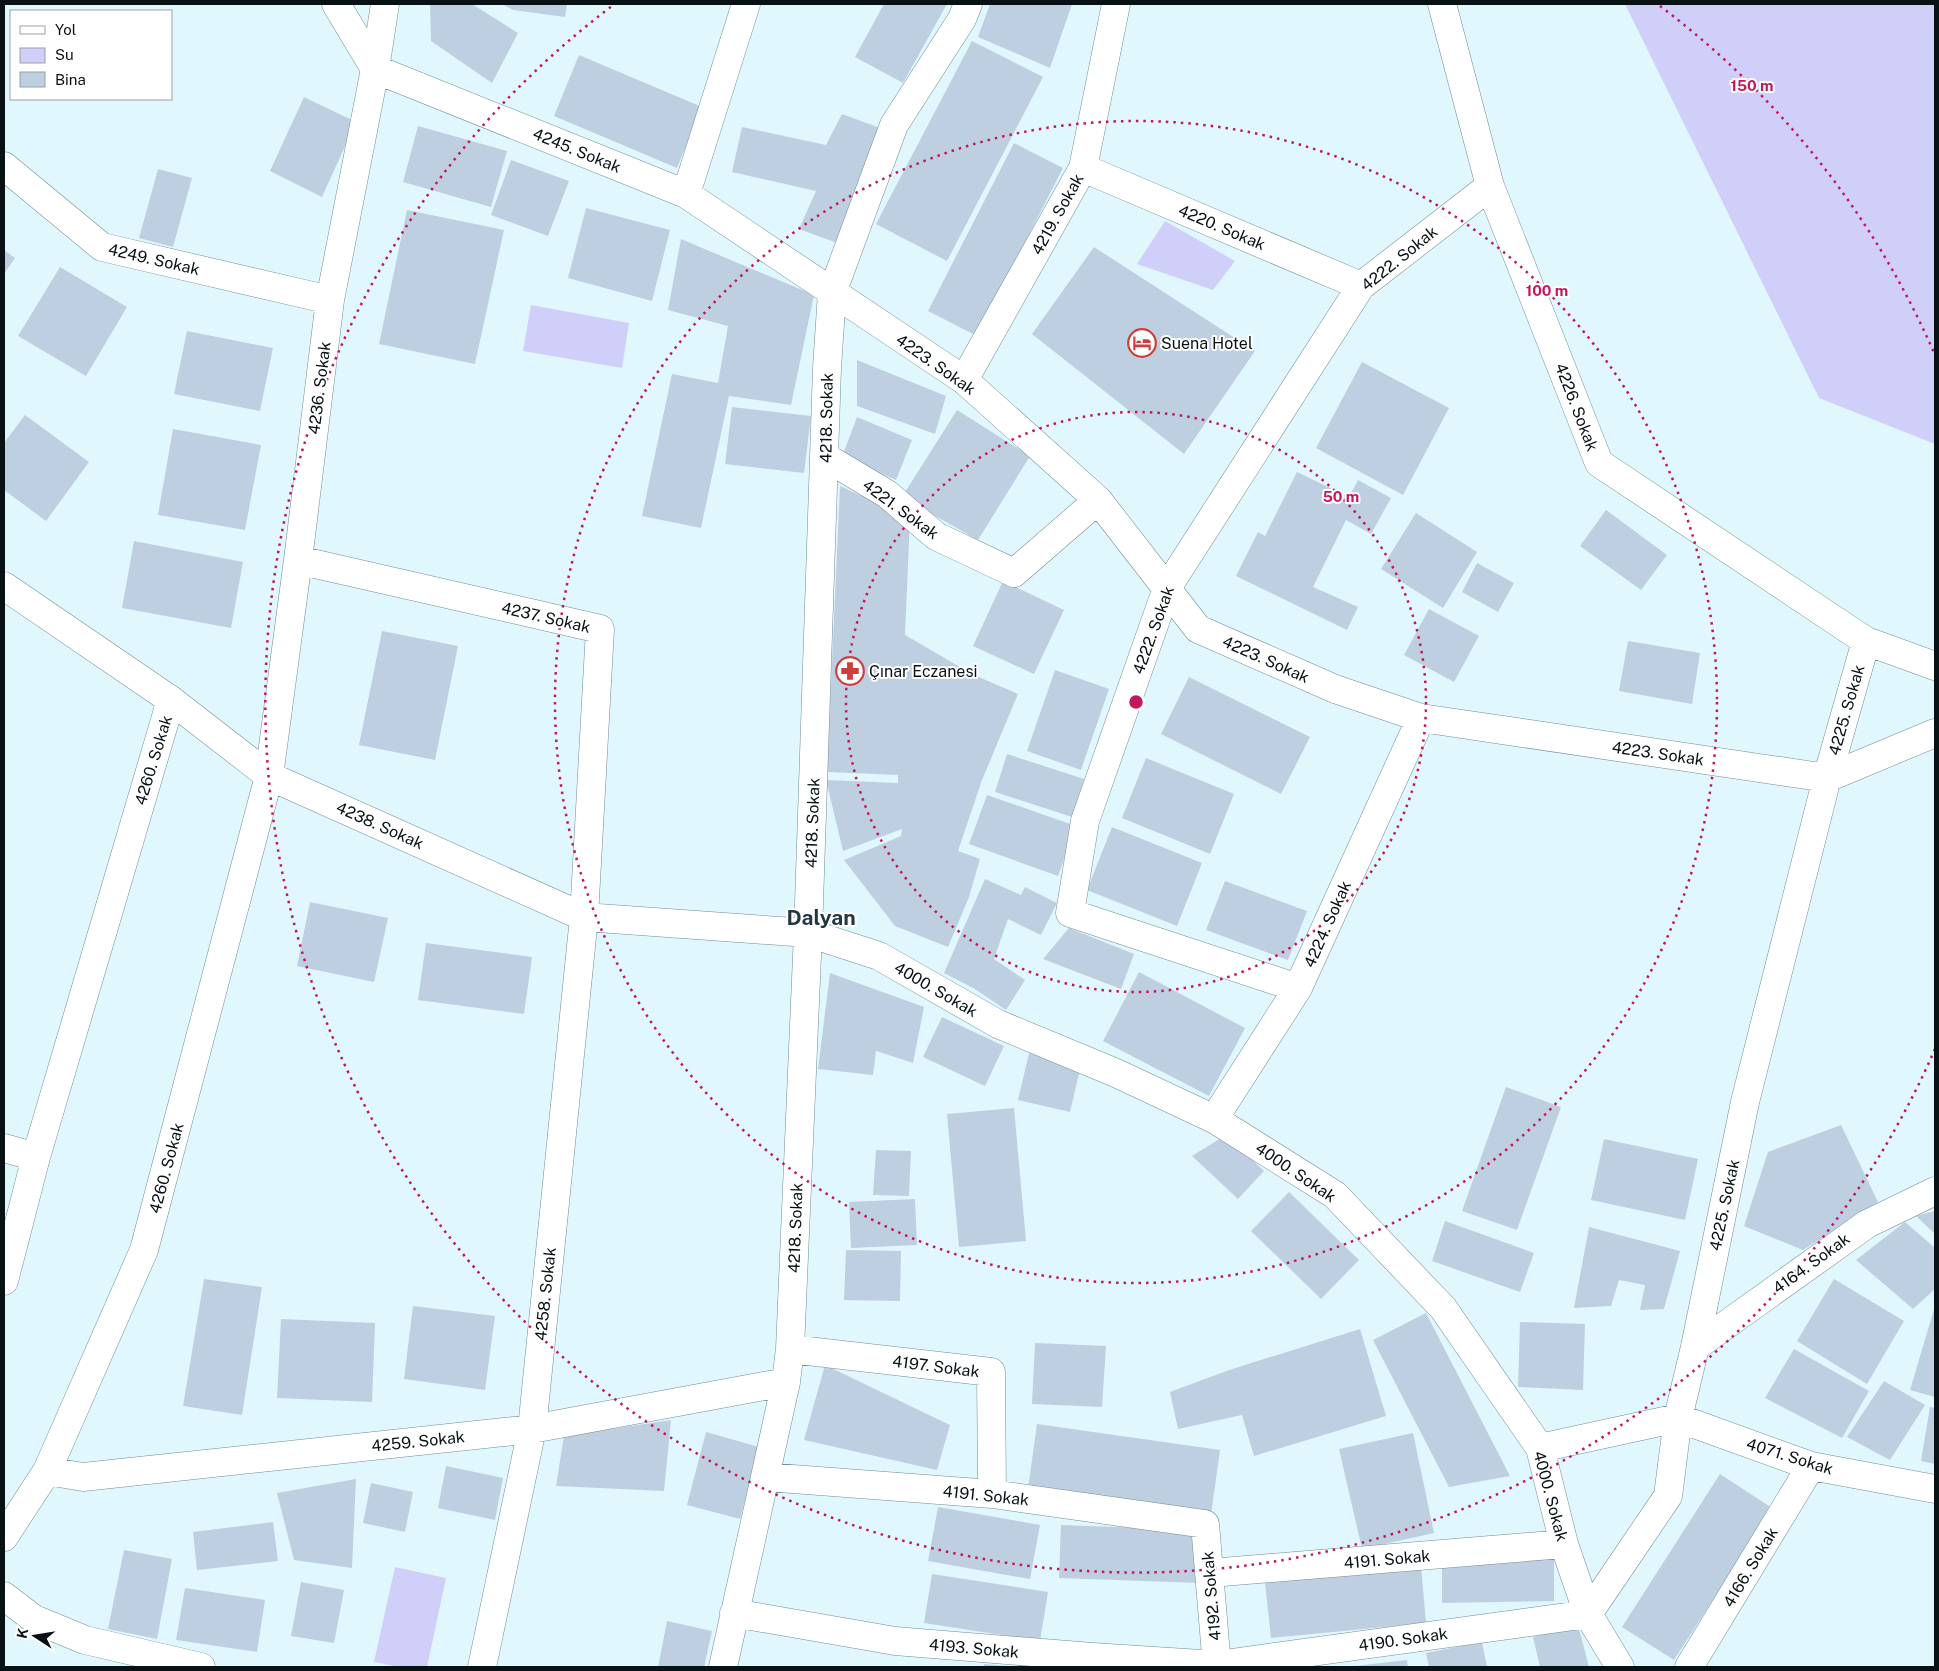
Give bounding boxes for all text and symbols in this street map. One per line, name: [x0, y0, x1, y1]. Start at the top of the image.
legend: [10, 10, 172, 100]
text: Yol: [55, 21, 76, 38]
text: Su: [55, 46, 74, 63]
text: Bina: [55, 71, 86, 88]
text: 150 m: [1730, 77, 1774, 94]
street label: 4245. Sokak: [530, 124, 624, 177]
street label: 4219. Sokak: [1027, 170, 1088, 258]
street label: 4220. Sokak: [1175, 201, 1268, 254]
street label: 4222. Sokak: [1357, 222, 1441, 295]
street label: 4249. Sokak: [106, 240, 202, 279]
text: 100 m: [1526, 282, 1568, 299]
hotel icon: Suena Hotel: [1127, 328, 1157, 358]
street label: 4223. Sokak: [892, 330, 979, 399]
place label: Suena Hotel: [1161, 334, 1253, 353]
street label: 4236. Sokak: [304, 341, 335, 436]
street label: 4226. Sokak: [1551, 360, 1602, 454]
street label: 4218. Sokak: [816, 373, 837, 463]
street label: 4221. Sokak: [859, 475, 942, 543]
text: 50 m: [1323, 488, 1359, 505]
street label: 4222. Sokak: [1129, 583, 1178, 677]
street label: 4237. Sokak: [500, 598, 592, 637]
street label: 4223. Sokak: [1219, 632, 1312, 687]
pharmacy icon: Çınar Eczanesi: [835, 656, 865, 686]
place label: Çınar Eczanesi: [869, 662, 977, 681]
street label: 4225. Sokak: [1825, 663, 1868, 758]
centre of rings: [1127, 693, 1145, 711]
street label: 4260. Sokak: [131, 713, 176, 807]
street label: 4223. Sokak: [1611, 738, 1705, 769]
street label: 4218. Sokak: [801, 778, 824, 868]
street label: 4238. Sokak: [333, 798, 426, 853]
street label: 4224. Sokak: [1300, 878, 1355, 971]
district label: Dalyan: [786, 905, 856, 930]
street label: 4000. Sokak: [891, 958, 981, 1021]
street label: 4260. Sokak: [145, 1121, 188, 1216]
street label: 4000. Sokak: [1252, 1139, 1340, 1206]
street label: 4225. Sokak: [1706, 1158, 1743, 1253]
street label: 4218. Sokak: [784, 1183, 807, 1273]
street label: 4164. Sokak: [1769, 1229, 1853, 1298]
street label: 4258. Sokak: [531, 1246, 560, 1342]
street label: 4197. Sokak: [891, 1352, 981, 1381]
street label: 4259. Sokak: [371, 1427, 466, 1456]
street label: 4071. Sokak: [1744, 1434, 1836, 1479]
street label: 4000. Sokak: [1529, 1449, 1572, 1543]
street label: 4191. Sokak: [942, 1482, 1030, 1509]
street label: 4166. Sokak: [1719, 1524, 1782, 1611]
street label: 4191. Sokak: [1343, 1546, 1431, 1573]
street label: 4192. Sokak: [1198, 1550, 1225, 1642]
north arrow: [10, 1611, 60, 1661]
street label: 4190. Sokak: [1357, 1624, 1449, 1655]
text: K: [13, 1627, 31, 1640]
street label: 4193. Sokak: [928, 1635, 1020, 1662]

